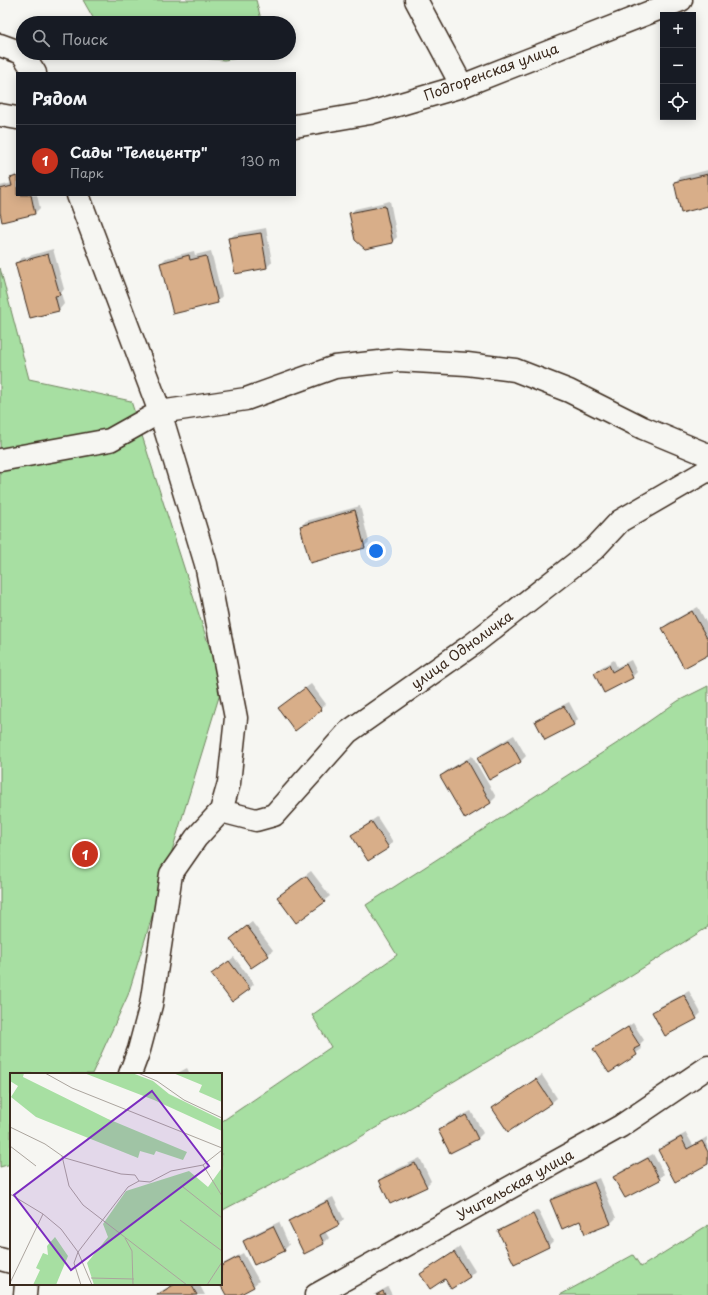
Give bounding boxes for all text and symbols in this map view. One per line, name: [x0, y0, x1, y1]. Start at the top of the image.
map controls: [660, 12, 696, 120]
button: +: [660, 12, 696, 48]
search box: [16, 16, 296, 60]
icon: search: [30, 27, 52, 49]
text: Поиск: [62, 27, 108, 50]
street label: Подгоренская улица: [420, 37, 561, 106]
button: −: [660, 48, 696, 84]
button: locate: [660, 84, 696, 120]
text: Рядом: [32, 85, 87, 111]
text: Сады "Телецентр": [70, 140, 208, 163]
text: 1: [42, 151, 48, 170]
text: 130 m: [241, 151, 280, 170]
text: Парк: [70, 163, 104, 182]
your location: [366, 541, 386, 561]
street label: улица Одноличка: [406, 605, 517, 694]
pin: 1: [72, 839, 98, 869]
inset map: [10, 1073, 222, 1285]
street label: Учительская улица: [452, 1144, 577, 1225]

